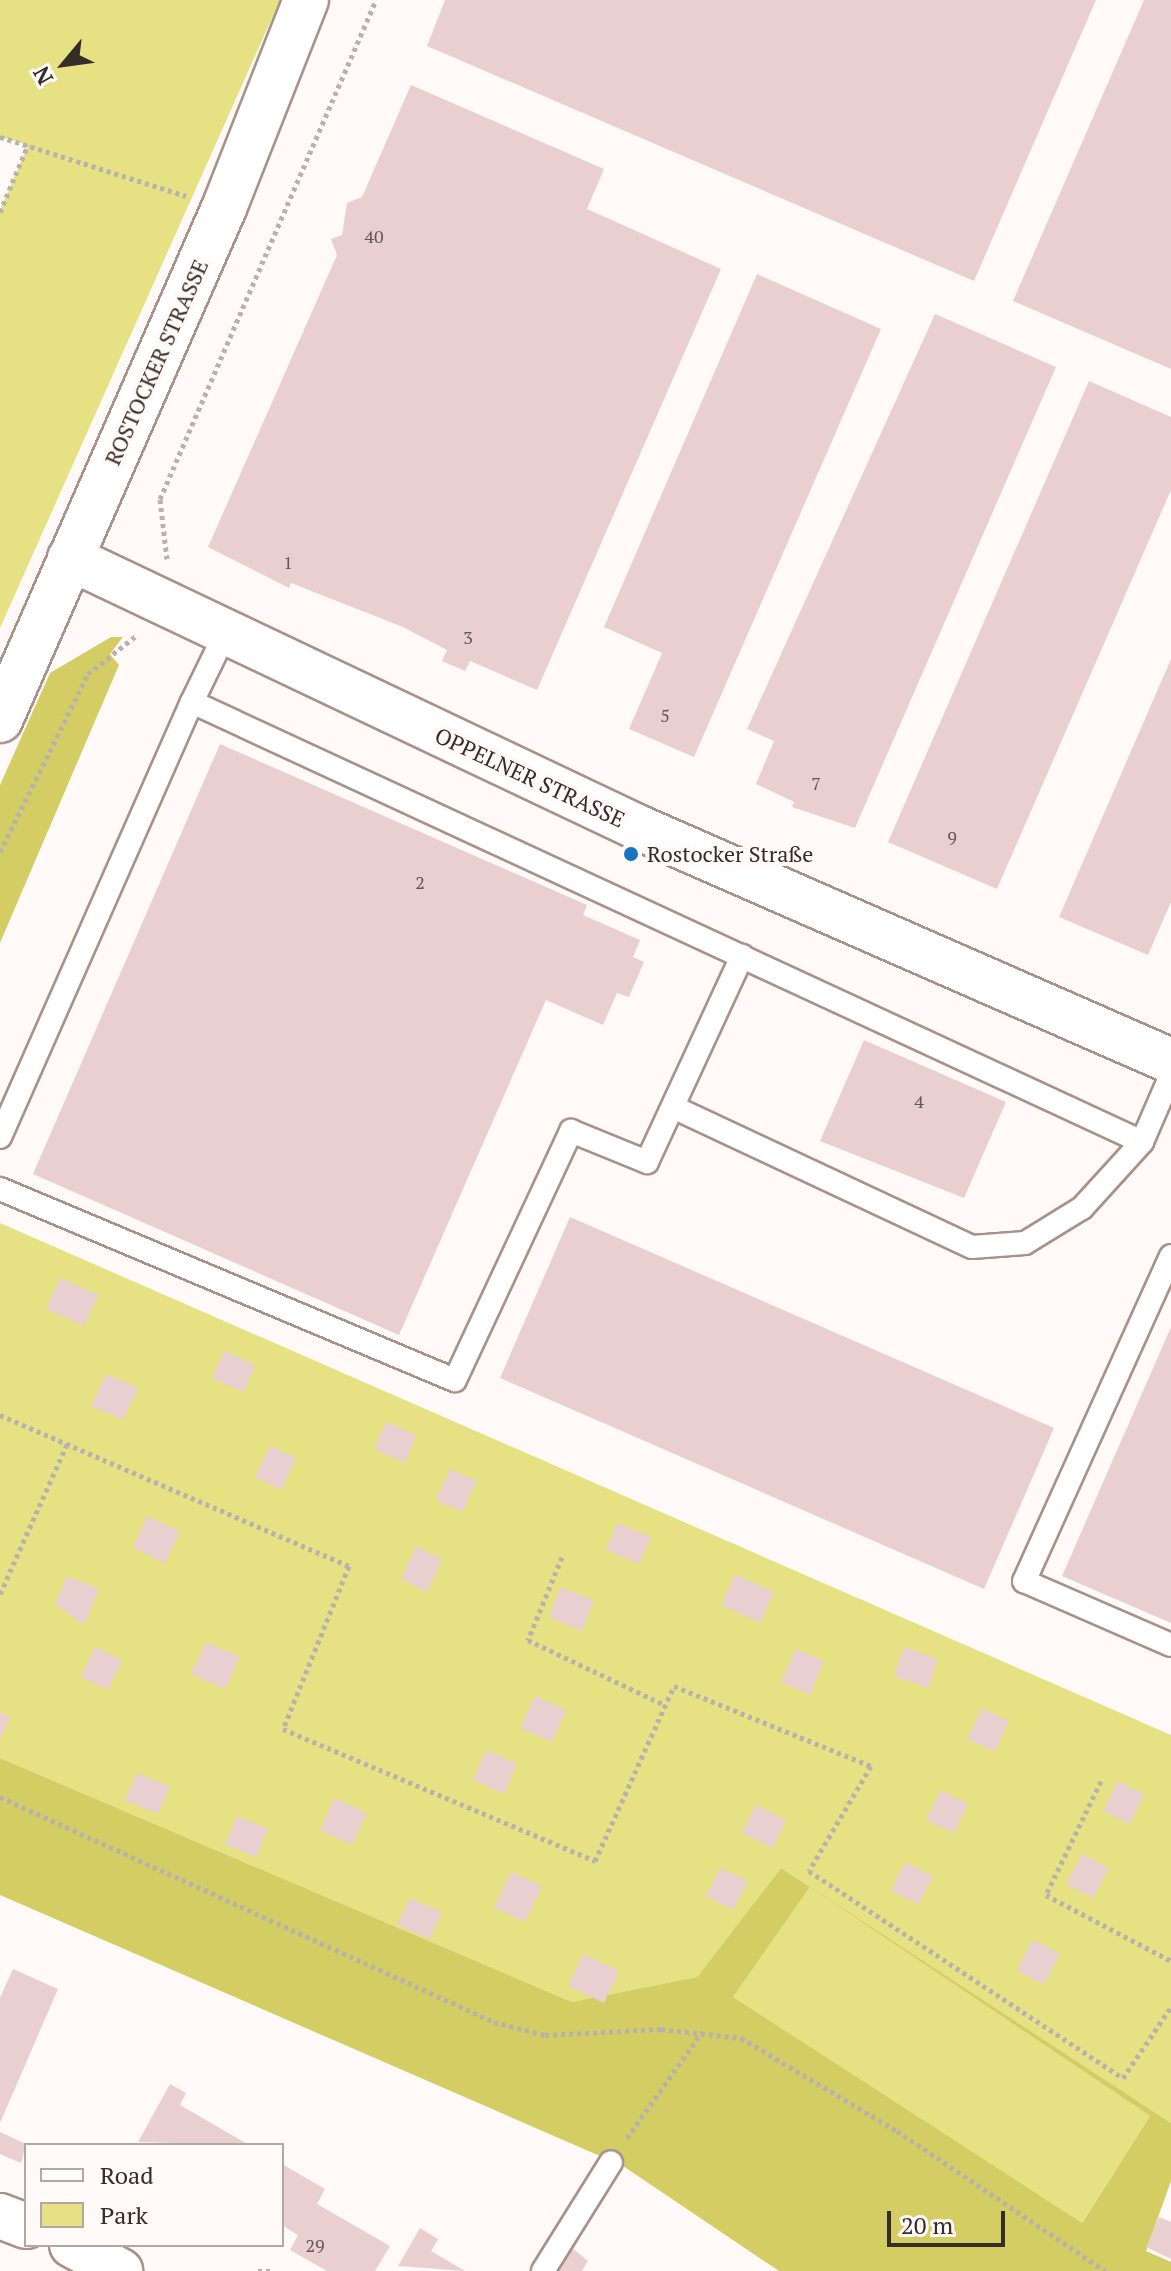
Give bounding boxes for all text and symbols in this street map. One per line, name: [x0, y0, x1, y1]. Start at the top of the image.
north arrow: [24, 24, 104, 104]
text: N: [26, 62, 59, 90]
house number: 40: [364, 225, 384, 247]
street label: ROSTOCKER STRASSE: [99, 255, 213, 469]
house number: 1: [283, 551, 293, 573]
house number: 3: [463, 626, 473, 648]
house number: 5: [660, 704, 670, 726]
street label: OPPELNER STRASSE: [431, 721, 629, 833]
house number: 7: [811, 772, 821, 794]
house number: 9: [947, 826, 957, 848]
place label: Rostocker Straße: [647, 841, 813, 867]
marker: Rostocker Straße: [622, 845, 640, 863]
house number: 2: [415, 871, 425, 893]
house number: 4: [914, 1090, 924, 1112]
legend: [24, 2143, 284, 2247]
text: Road: [100, 2159, 154, 2191]
scale bar: [891, 2195, 1009, 2245]
text: Park: [100, 2199, 148, 2231]
text: 20 m: [901, 2209, 953, 2241]
house number: 29: [305, 2234, 325, 2256]

